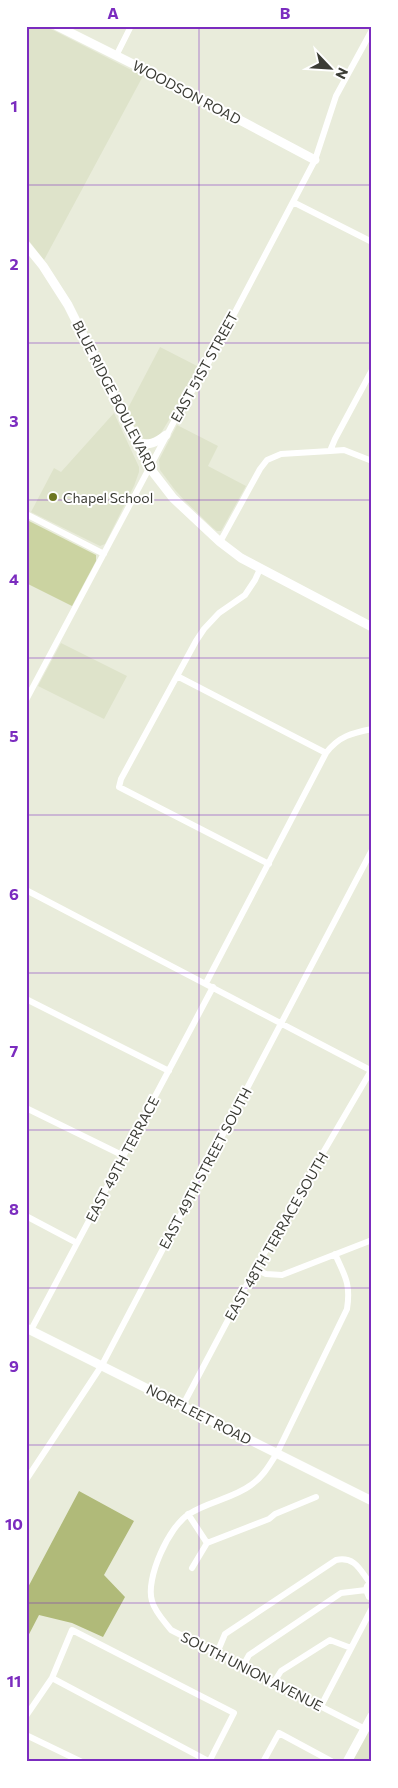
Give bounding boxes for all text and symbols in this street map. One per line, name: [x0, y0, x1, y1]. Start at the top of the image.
text: A: [107, 3, 119, 22]
text: B: [280, 3, 291, 22]
north arrow: [306, 42, 356, 92]
street label: WOODSON ROAD: [130, 56, 244, 128]
text: N: [332, 65, 352, 82]
text: 1: [10, 96, 18, 115]
text: 2: [9, 254, 19, 273]
street label: EAST 51ST STREET: [167, 309, 241, 425]
street label: BLUE RIDGE BOULEVARD: [69, 317, 161, 475]
text: 3: [9, 411, 19, 430]
place label: Chapel School: [63, 489, 153, 506]
marker: Chapel School: [47, 491, 59, 503]
text: 4: [9, 569, 19, 588]
text: 5: [9, 726, 19, 745]
text: 6: [9, 884, 19, 903]
text: 7: [10, 1041, 19, 1060]
street label: EAST 49TH STREET SOUTH: [155, 1084, 255, 1252]
street label: EAST 49TH TERRACE: [82, 1093, 162, 1225]
street label: EAST 48TH TERRACE SOUTH: [221, 1149, 331, 1323]
text: 8: [9, 1199, 19, 1218]
text: 9: [9, 1356, 19, 1375]
street label: NORFLEET ROAD: [144, 1380, 254, 1448]
text: 10: [5, 1514, 23, 1533]
street label: SOUTH UNION AVENUE: [178, 1628, 326, 1714]
text: 11: [7, 1671, 21, 1690]

